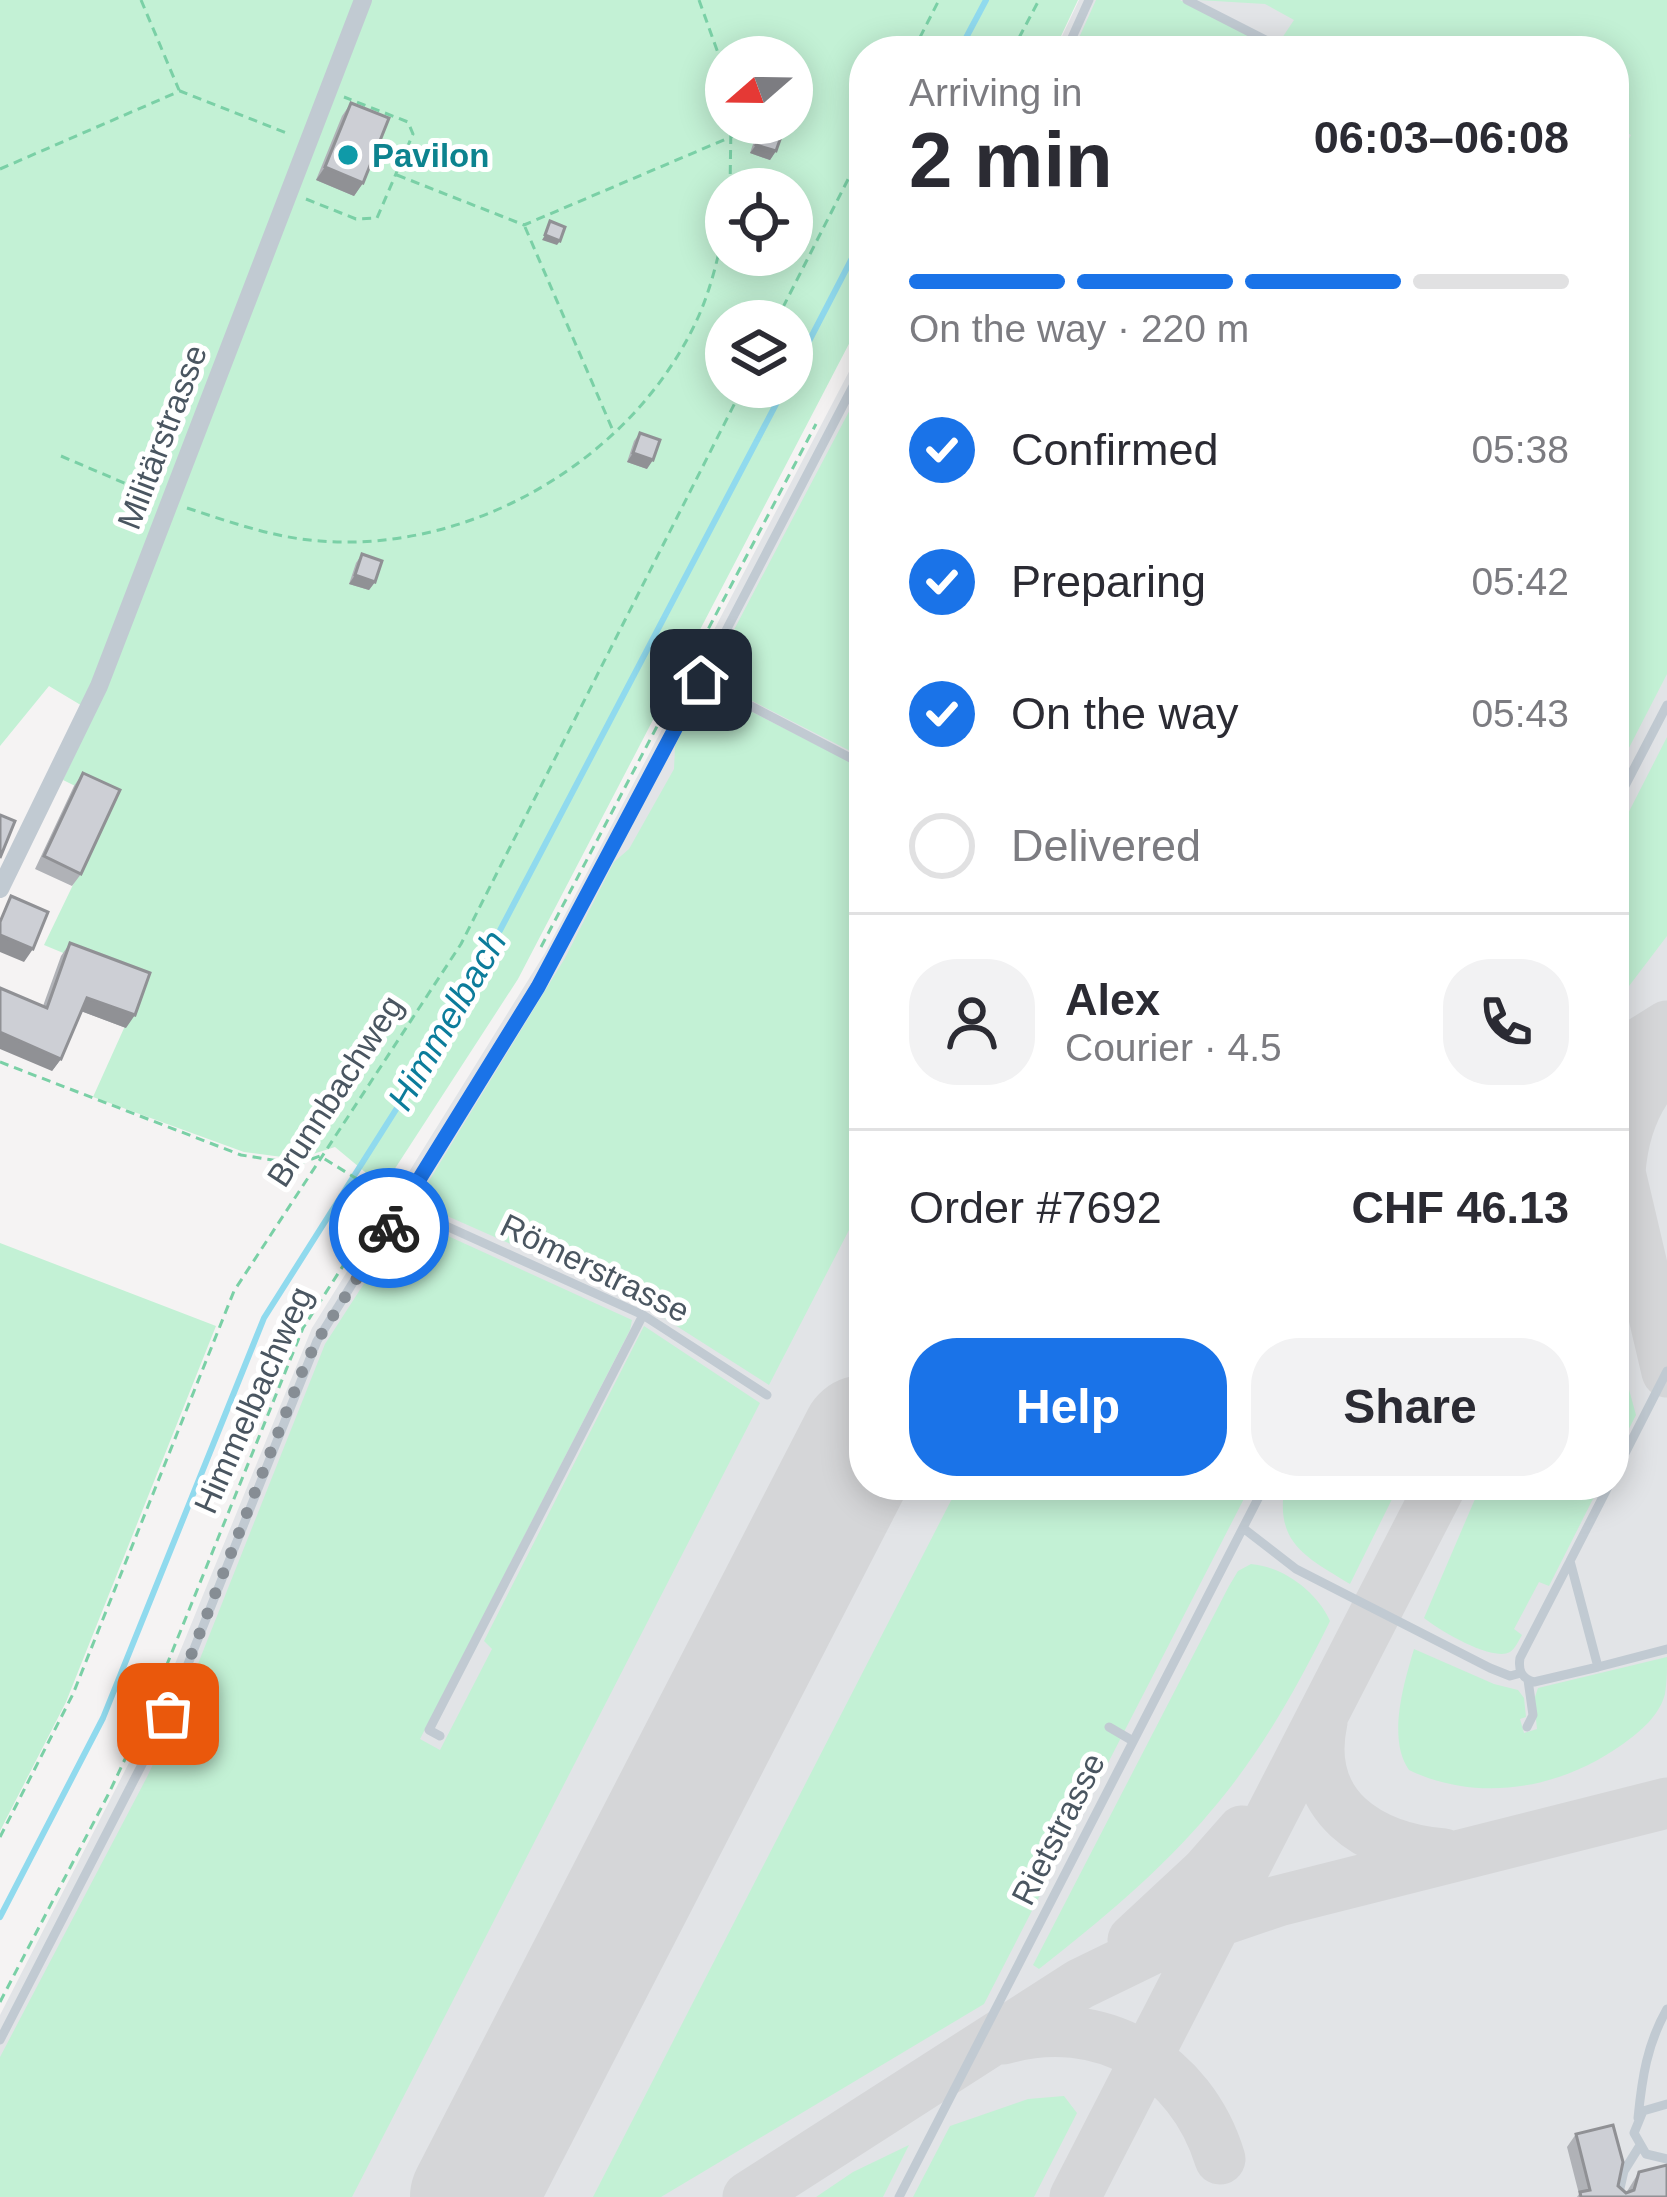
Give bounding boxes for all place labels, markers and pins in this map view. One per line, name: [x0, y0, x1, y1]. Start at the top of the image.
place label: Pavilon: [372, 137, 489, 174]
marker: Pavilon: [335, 142, 361, 168]
pin: [650, 629, 752, 731]
pin: [117, 1663, 219, 1765]

